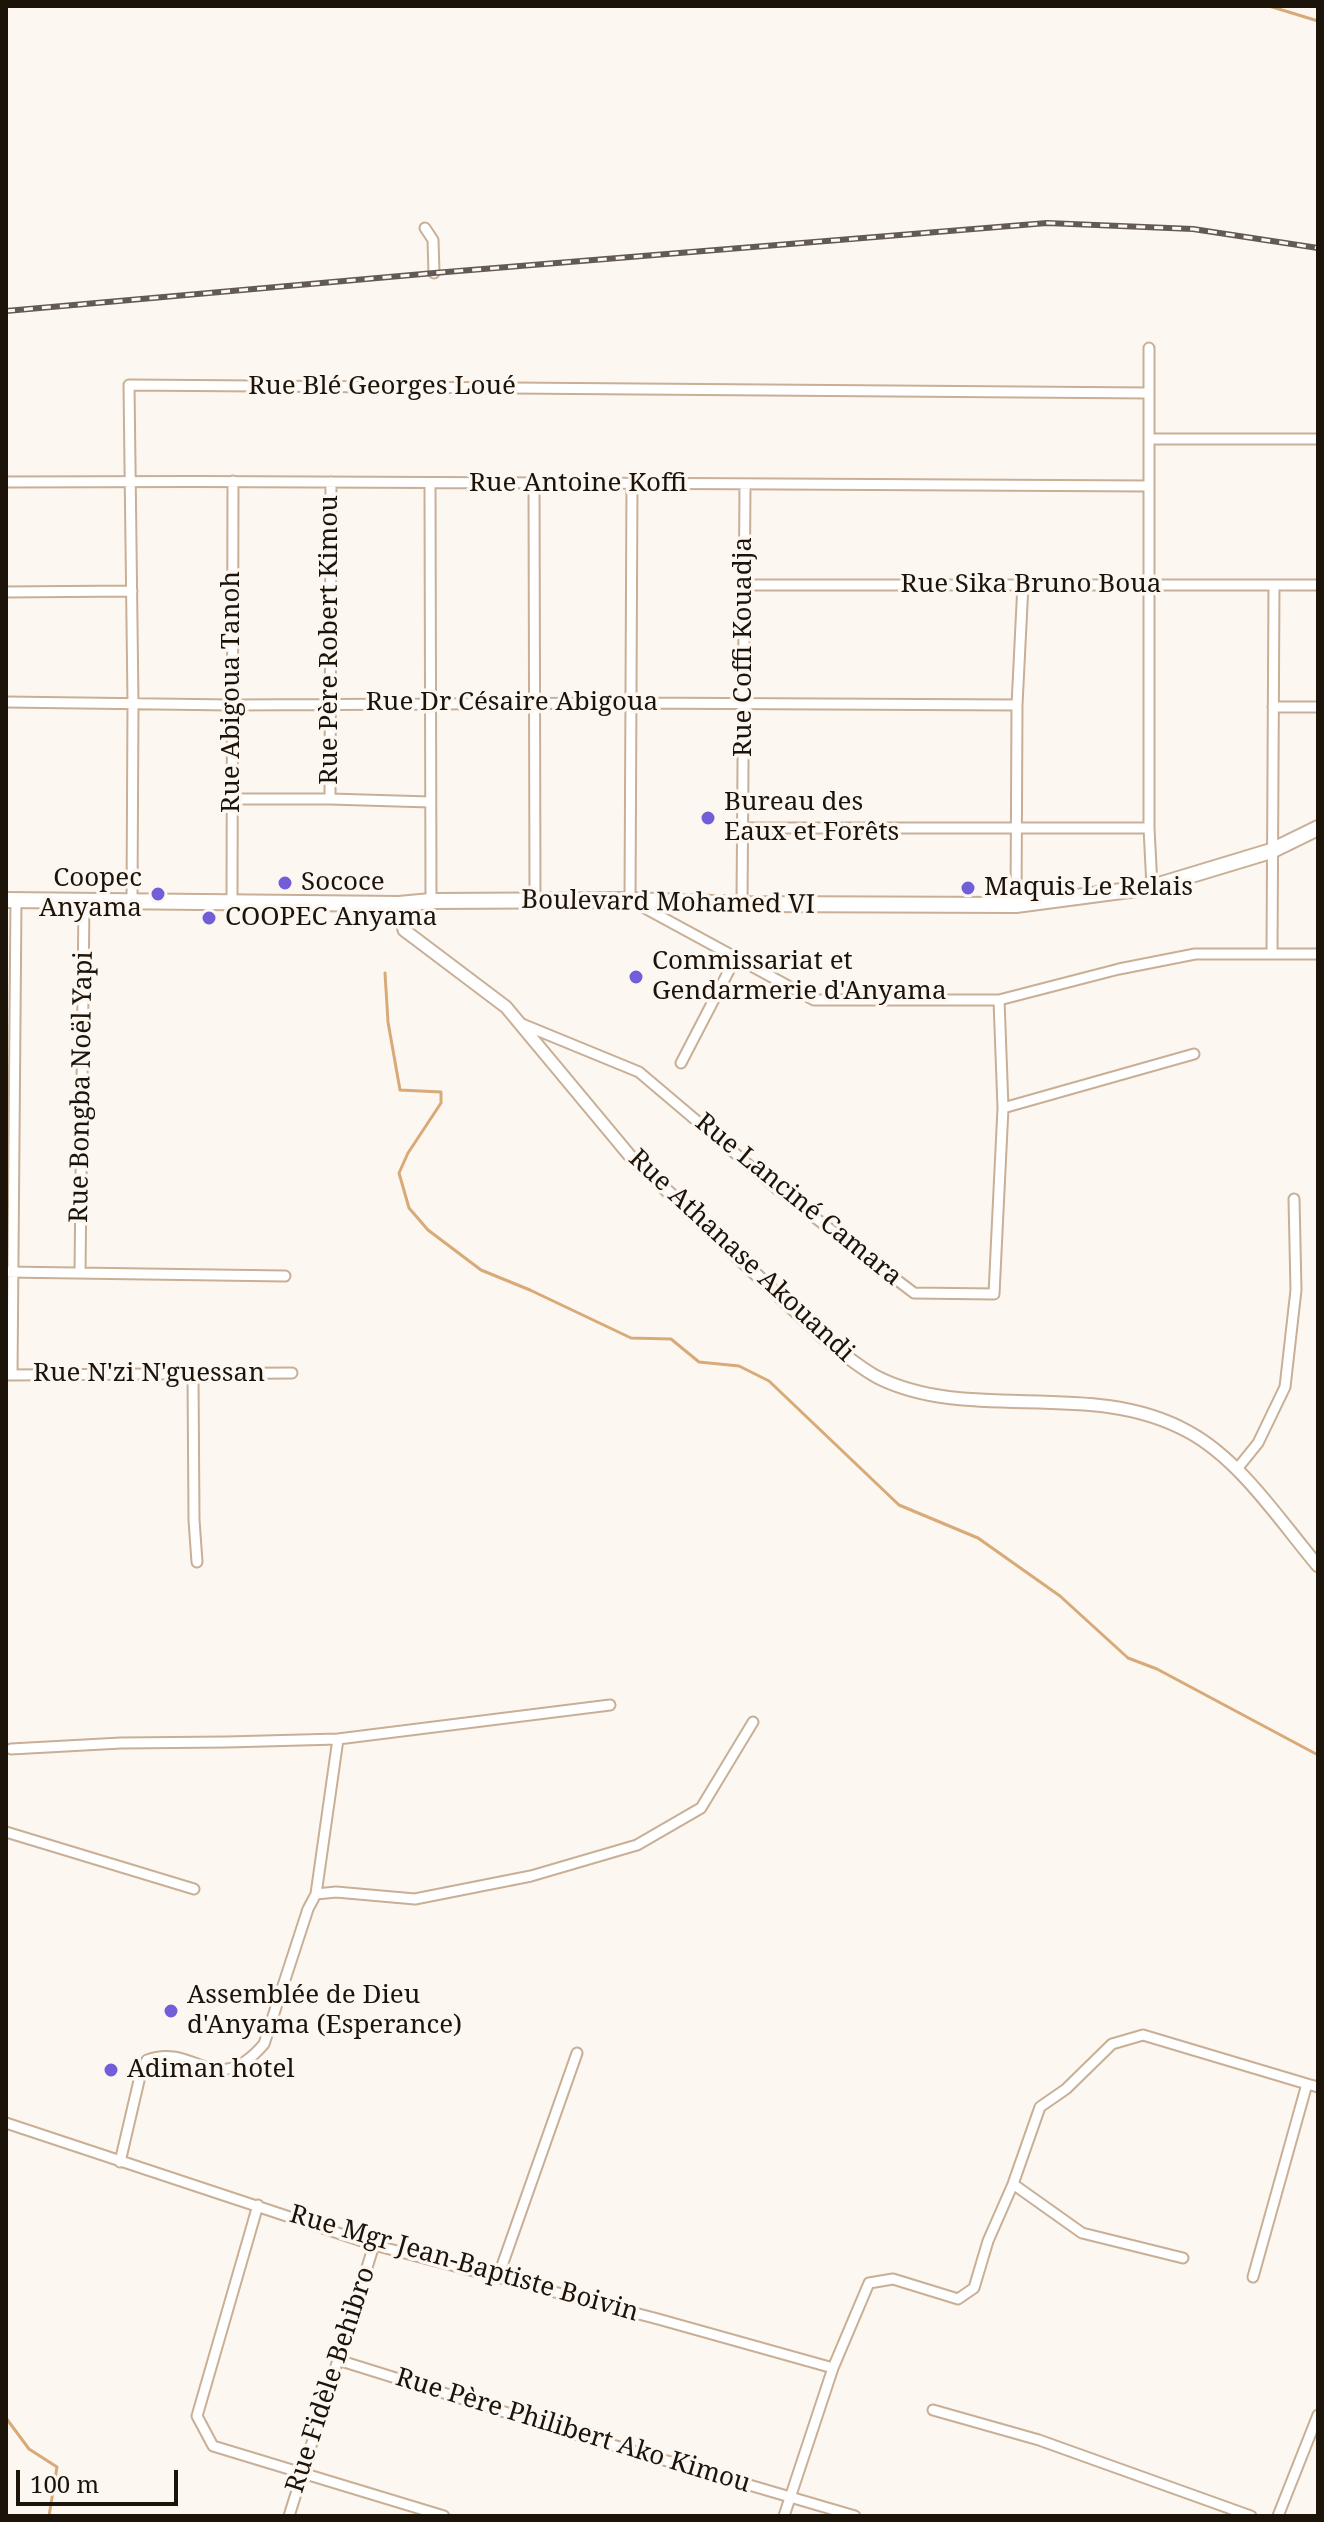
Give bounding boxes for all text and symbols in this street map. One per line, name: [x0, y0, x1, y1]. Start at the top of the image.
street label: Rue Blé Georges Loué: [248, 371, 516, 403]
street label: Rue Antoine Koffi: [469, 468, 687, 500]
street label: Rue Père Robert Kimou: [314, 495, 346, 785]
street label: Rue Coffi Kouadja: [728, 537, 760, 757]
street label: Rue Sika Bruno Boua: [901, 569, 1161, 601]
street label: Rue Abigoua Tanoh: [216, 571, 248, 813]
street label: Rue Dr Césaire Abigoua: [366, 687, 658, 719]
place label: Bureau des Eaux et Forêts: [724, 787, 899, 848]
marker: Bureau des Eaux et Forêts: [699, 809, 717, 827]
place label: Coopec Anyama: [39, 863, 142, 924]
place label: Sococe: [301, 867, 385, 899]
place label: Maquis Le Relais: [984, 872, 1193, 904]
marker: Sococe: [276, 874, 294, 892]
marker: Maquis Le Relais: [959, 879, 977, 897]
marker: Coopec Anyama: [149, 885, 167, 903]
street label: Boulevard Mohamed VI: [521, 885, 815, 921]
place label: COOPEC Anyama: [225, 902, 437, 934]
marker: COOPEC Anyama: [200, 909, 218, 927]
place label: Commissariat et Gendarmerie d'Anyama: [652, 946, 947, 1008]
street label: Rue Bongba Noël Yapi: [64, 951, 100, 1223]
marker: Commissariat et Gendarmerie d'Anyama: [627, 968, 645, 986]
street label: Rue Lanciné Camara: [688, 1107, 908, 1293]
street label: Rue Athanase Akouandi: [622, 1143, 860, 1369]
street label: Rue N'zi N'guessan: [33, 1358, 265, 1390]
place label: Assemblée de Dieu d'Anyama (Esperance): [187, 1980, 462, 2042]
marker: Assemblée de Dieu d'Anyama (Esperance): [162, 2002, 180, 2020]
place label: Adiman hotel: [127, 2054, 294, 2086]
marker: Adiman hotel: [102, 2061, 120, 2079]
street label: Rue Mgr Jean-Baptiste Boivin: [286, 2199, 642, 2329]
street label: Rue Fidèle Behibro: [280, 2263, 382, 2497]
street label: Rue Père Philibert Ako Kimou: [392, 2362, 754, 2500]
scale bar: [20, 2454, 182, 2504]
text: 100 m: [30, 2467, 99, 2500]

